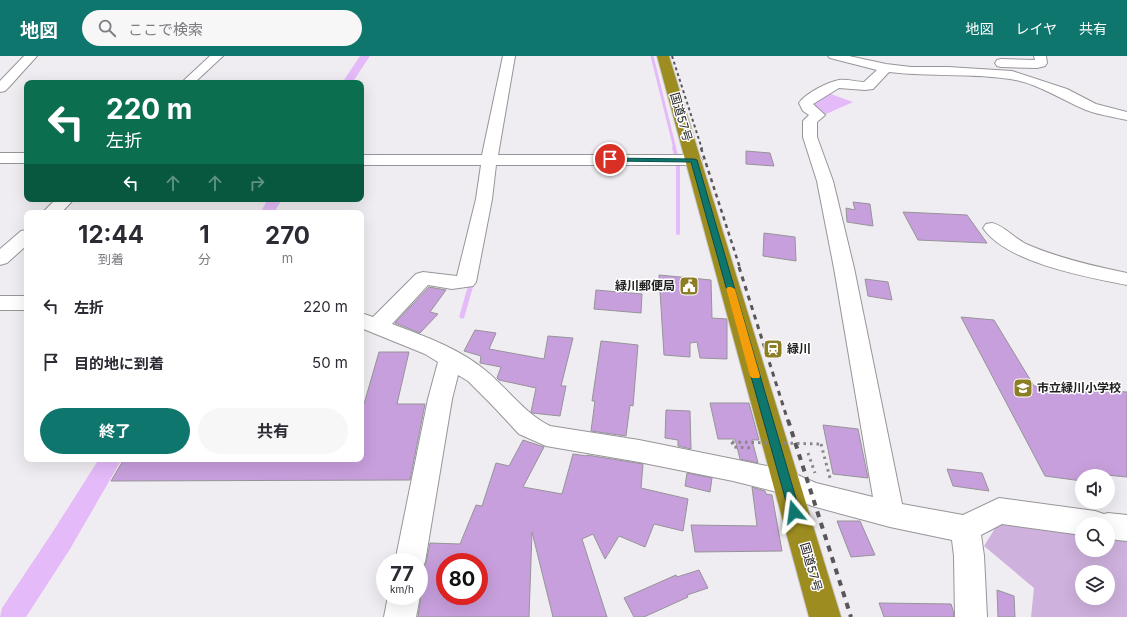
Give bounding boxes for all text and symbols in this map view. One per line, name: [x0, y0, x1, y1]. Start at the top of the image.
search box: [82, 10, 362, 46]
icon: search: [96, 17, 118, 39]
text: 地図: [20, 19, 58, 42]
text: ここで検索: [128, 20, 203, 39]
text: 地図: [965, 20, 993, 37]
text: レイヤ: [1015, 20, 1057, 37]
text: 共有: [1079, 20, 1107, 37]
street label: 国道57号: [667, 91, 696, 143]
text: 220 m: [106, 92, 192, 126]
icon: left: [40, 96, 92, 148]
text: 左折: [106, 130, 142, 151]
pin: [593, 142, 627, 176]
icon: arrive: [599, 148, 621, 170]
icon: left: [120, 172, 142, 194]
icon: ahead: [162, 172, 184, 194]
icon: ahead: [204, 172, 226, 194]
icon: right: [246, 172, 268, 194]
text: 12:44: [78, 220, 144, 249]
text: 1: [199, 220, 210, 249]
text: 270: [265, 221, 310, 250]
text: m: [282, 250, 293, 266]
text: 到着: [98, 251, 124, 267]
text: 分: [198, 251, 211, 267]
public building icon: 緑川郵便局: [678, 275, 700, 297]
place label: 緑川郵便局: [615, 278, 675, 293]
icon: left: [40, 295, 62, 317]
text: 220 m: [303, 297, 348, 316]
text: 左折: [74, 298, 104, 317]
station icon: 緑川: [762, 338, 784, 360]
place label: 緑川: [787, 341, 811, 356]
icon: arrive: [40, 351, 62, 373]
text: 50 m: [312, 353, 348, 372]
text: 目的地に到着: [74, 354, 164, 373]
school or university icon: 市立緑川小学校: [1012, 377, 1034, 399]
place label: 市立緑川小学校: [1037, 380, 1121, 395]
button: 終了: [40, 408, 190, 454]
button: 共有: [198, 408, 348, 454]
map controls: [1075, 469, 1115, 605]
button: sound: [1075, 469, 1115, 509]
position arrow: [773, 491, 815, 533]
button: search: [1075, 517, 1115, 557]
street label: 国道57号: [797, 541, 826, 593]
speed limit sign: 80: [436, 553, 488, 605]
text: 77: [390, 562, 414, 586]
button: layers: [1075, 565, 1115, 605]
text: km/h: [390, 583, 414, 595]

